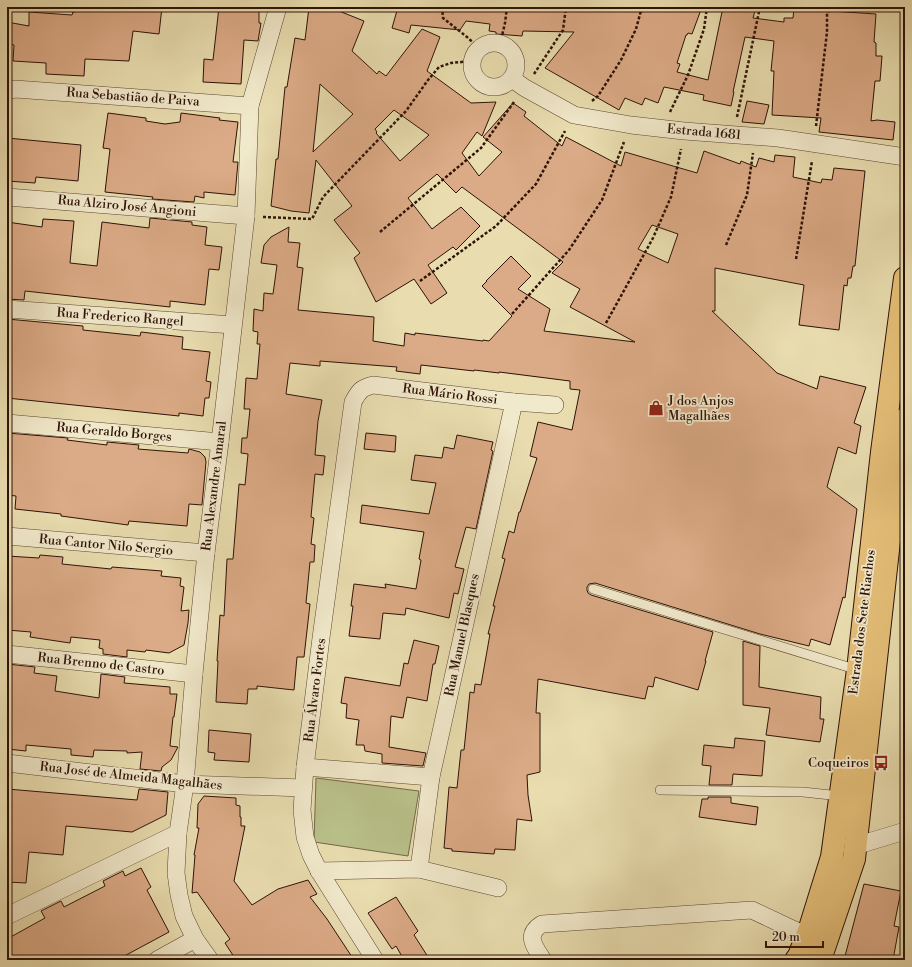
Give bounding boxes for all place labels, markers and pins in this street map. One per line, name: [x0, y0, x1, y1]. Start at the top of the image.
place label: J dos Anjos Magalhães: [667, 393, 734, 424]
shop icon: J dos Anjos Magalhães: [647, 399, 665, 417]
bus stop icon: Coqueiros: [872, 754, 890, 772]
place label: Coqueiros: [808, 755, 869, 771]

